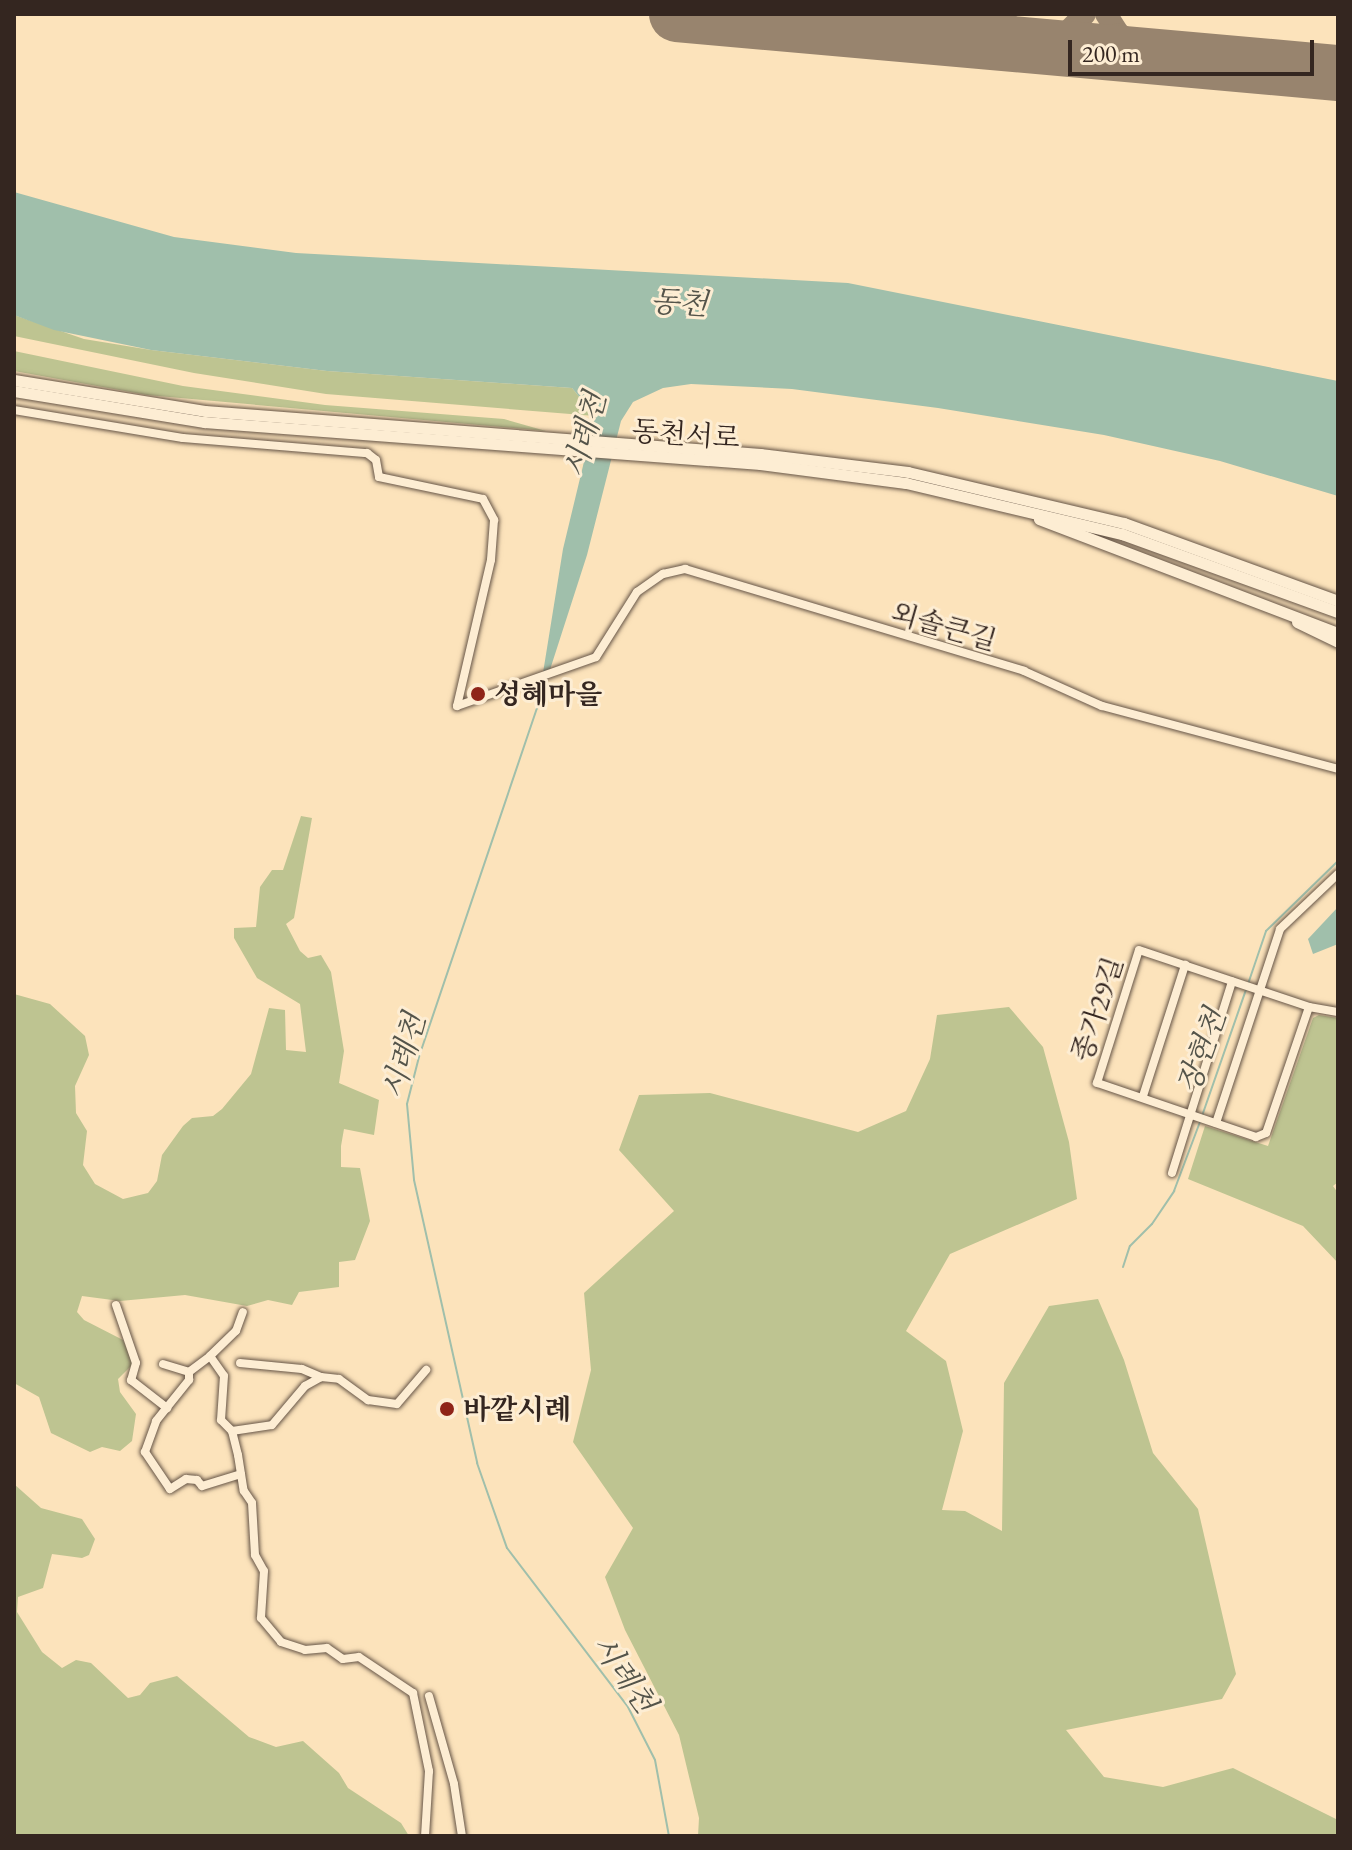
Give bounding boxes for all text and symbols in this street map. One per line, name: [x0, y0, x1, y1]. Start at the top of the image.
scale bar: [1072, 24, 1318, 74]
text: 200 m: [1082, 38, 1140, 69]
water label: 동천: [649, 283, 709, 323]
water label: 시례천: [556, 388, 614, 482]
street label: 동천서로: [631, 413, 741, 455]
street label: 외솔큰길: [887, 595, 1001, 657]
place label: 성혜마을: [494, 677, 602, 711]
marker: 성혜마을: [469, 685, 487, 703]
street label: 종가29길: [1064, 952, 1130, 1066]
water label: 장현천: [1170, 1004, 1234, 1098]
water label: 시례천: [375, 1009, 433, 1103]
place label: 바깥시례: [463, 1392, 571, 1426]
marker: 바깥시례: [438, 1400, 456, 1418]
water label: 시례천: [584, 1628, 664, 1720]

